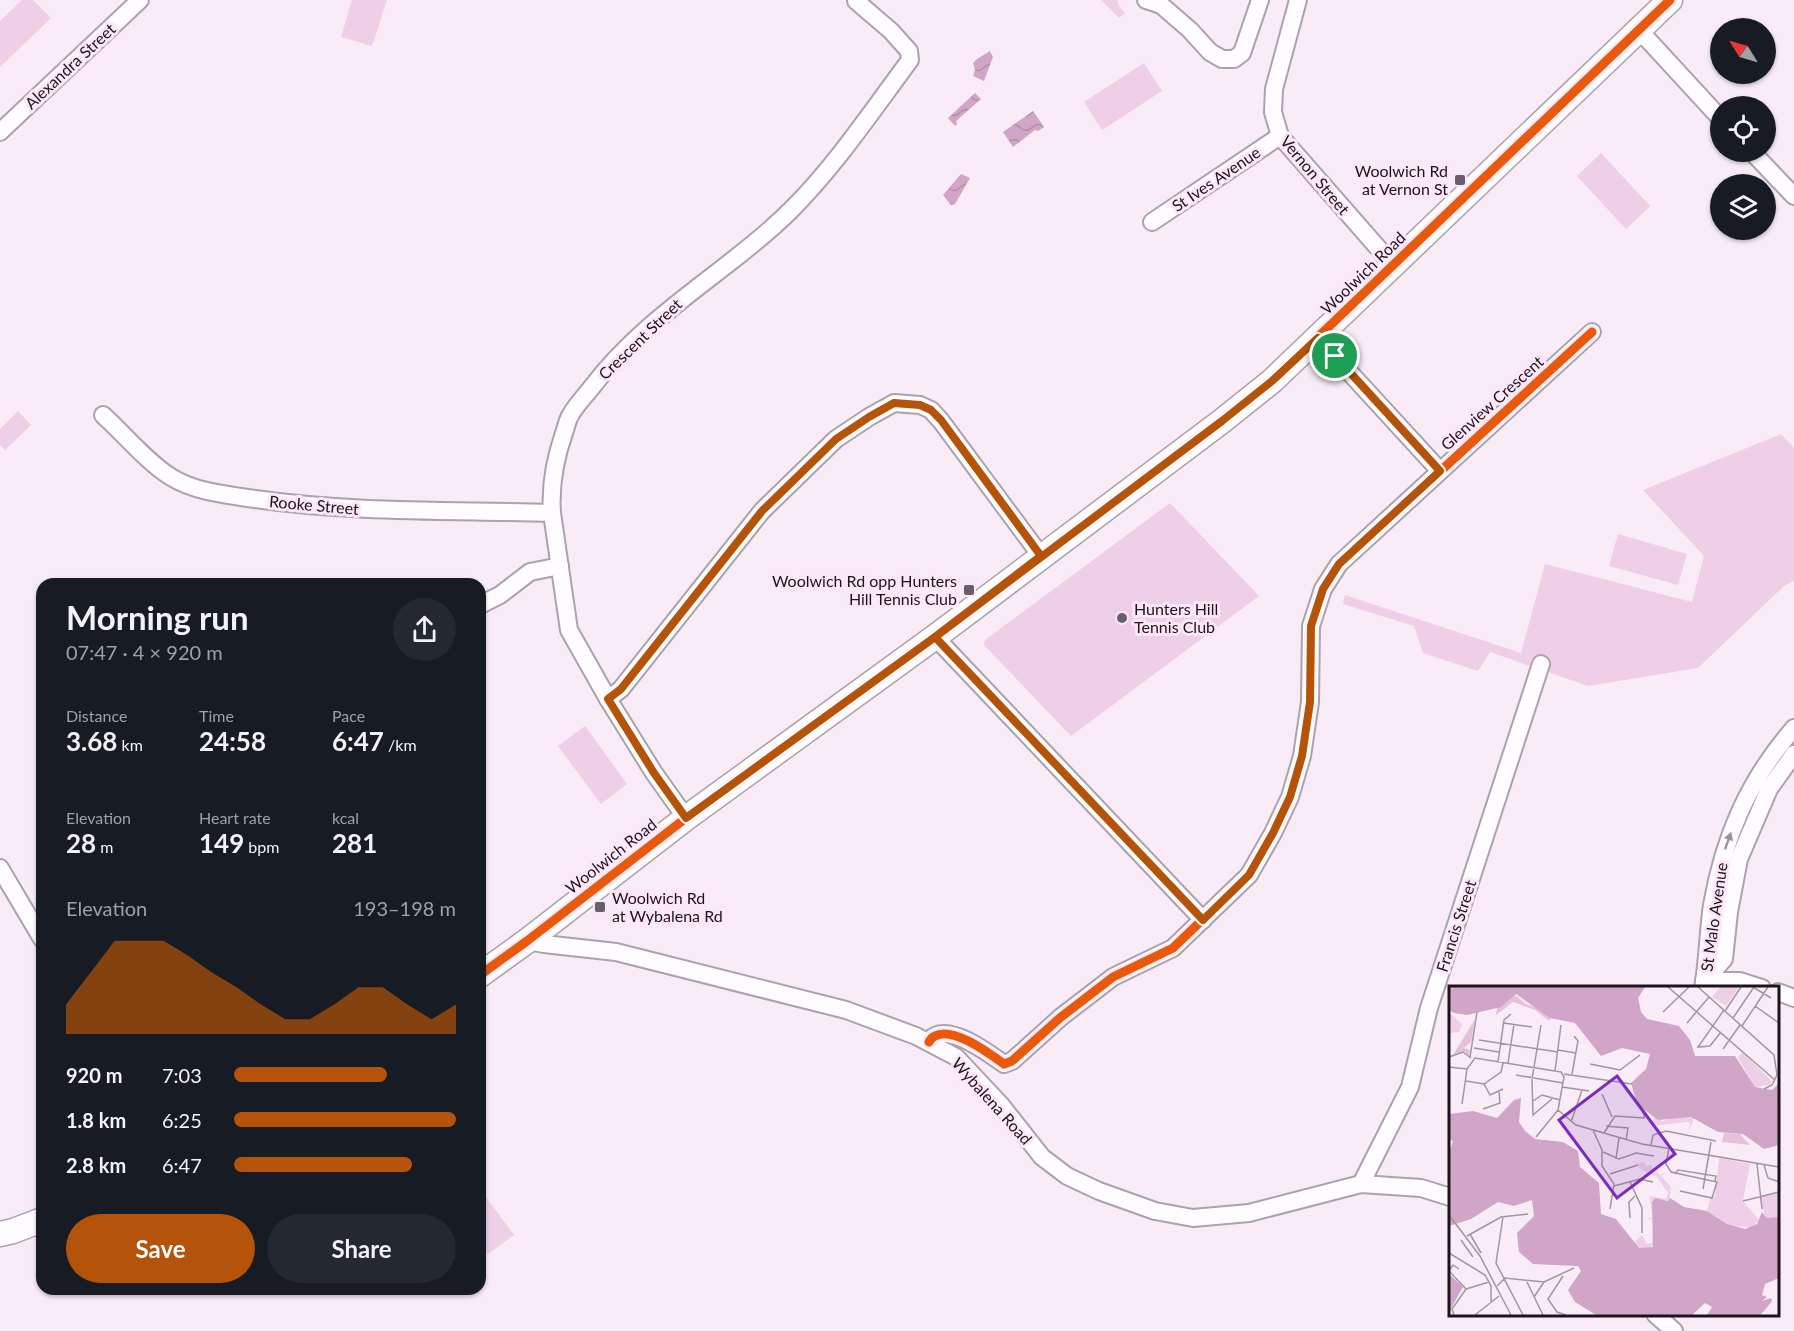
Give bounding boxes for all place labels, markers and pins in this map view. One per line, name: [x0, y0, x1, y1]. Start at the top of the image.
place label: Woolwich Rd at Vernon St: [1355, 161, 1448, 198]
marker: Woolwich Rd at Vernon St: [1453, 173, 1467, 187]
pin: [1309, 330, 1360, 381]
place label: Woolwich Rd opp Hunters Hill Tennis Club: [772, 571, 957, 608]
marker: Woolwich Rd opp Hunters Hill Tennis Club: [962, 583, 976, 597]
place label: Hunters Hill Tennis Club: [1134, 599, 1218, 636]
marker: Hunters Hill Tennis Club: [1115, 611, 1129, 625]
place label: Woolwich Rd at Wybalena Rd: [612, 888, 723, 925]
marker: Woolwich Rd at Wybalena Rd: [593, 900, 607, 914]

